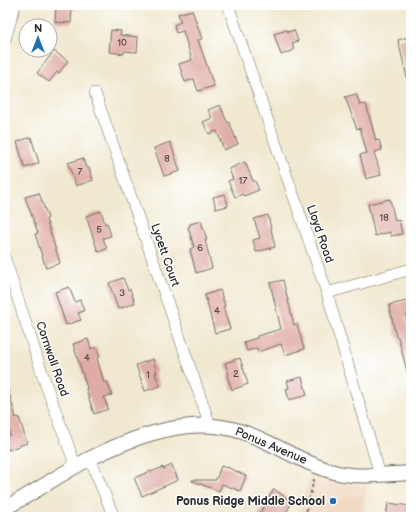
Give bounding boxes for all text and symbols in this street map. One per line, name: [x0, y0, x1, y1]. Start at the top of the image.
north arrow: [18, 18, 58, 58]
text: N: [34, 22, 42, 35]
house number: 10: [117, 37, 127, 49]
house number: 8: [164, 153, 170, 165]
house number: 7: [78, 166, 83, 178]
house number: 17: [239, 175, 247, 187]
street label: Lloyd Road: [303, 203, 337, 265]
house number: 18: [379, 212, 389, 224]
street label: Lycett Court: [147, 222, 183, 289]
house number: 5: [96, 224, 102, 236]
house number: 6: [197, 242, 203, 254]
house number: 3: [119, 287, 125, 299]
house number: 4: [214, 305, 220, 317]
street label: Cornwall Road: [32, 319, 72, 399]
house number: 4: [84, 352, 90, 364]
house number: 2: [233, 368, 239, 380]
house number: 1: [146, 369, 150, 381]
street label: Ponus Avenue: [233, 424, 309, 468]
place label: Ponus Ridge Middle School: [176, 494, 325, 509]
marker: Ponus Ridge Middle School: [328, 496, 338, 506]

